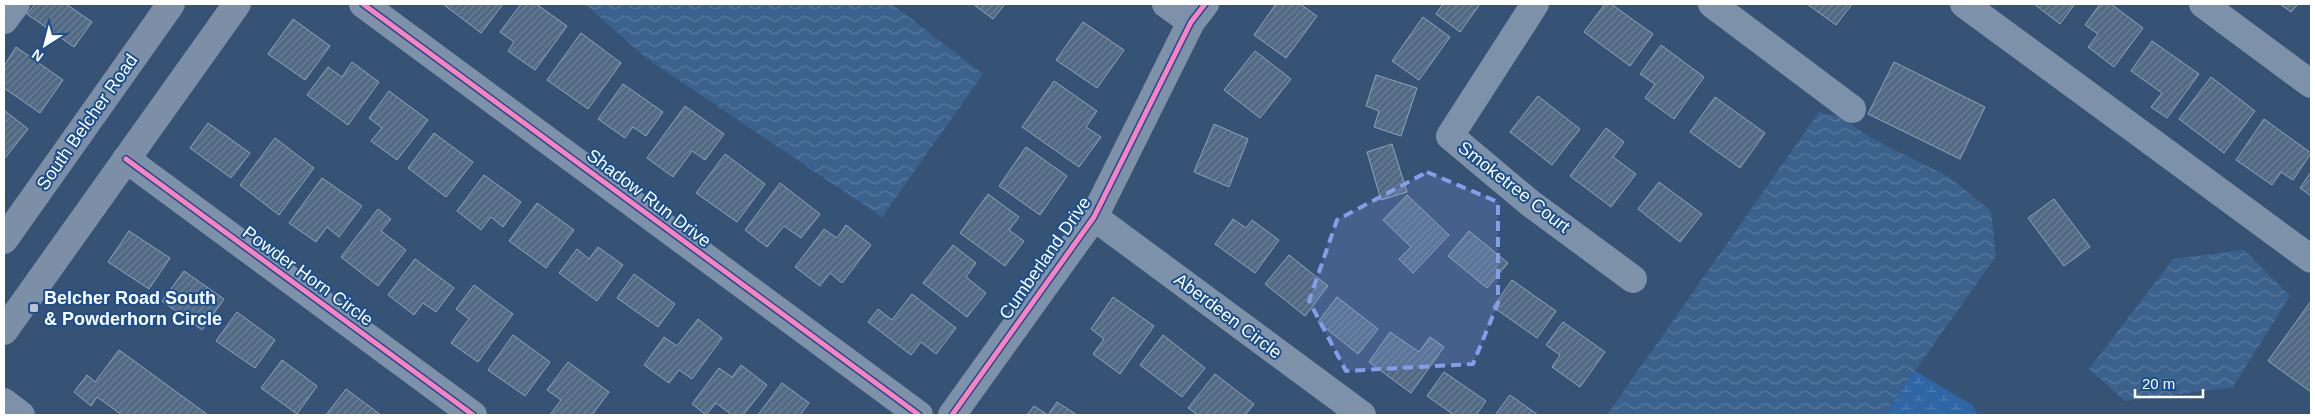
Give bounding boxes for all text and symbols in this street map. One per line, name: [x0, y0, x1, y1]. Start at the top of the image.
north arrow: [20, 20, 70, 70]
text: N: [29, 46, 46, 65]
street label: South Belcher Road: [33, 50, 141, 194]
street label: Smoketree Court: [1454, 137, 1574, 237]
street label: Shadow Run Drive: [583, 145, 715, 251]
street label: Cumberland Drive: [995, 193, 1095, 323]
street label: Powder Horn Circle: [239, 222, 377, 330]
street label: Aberdeen Circle: [1170, 269, 1286, 363]
place label: Belcher Road South & Powderhorn Circle: [44, 288, 222, 329]
marker: Belcher Road South & Powderhorn Circle: [28, 302, 40, 314]
scale bar: [2135, 366, 2202, 398]
text: 20 m: [2142, 375, 2175, 392]

